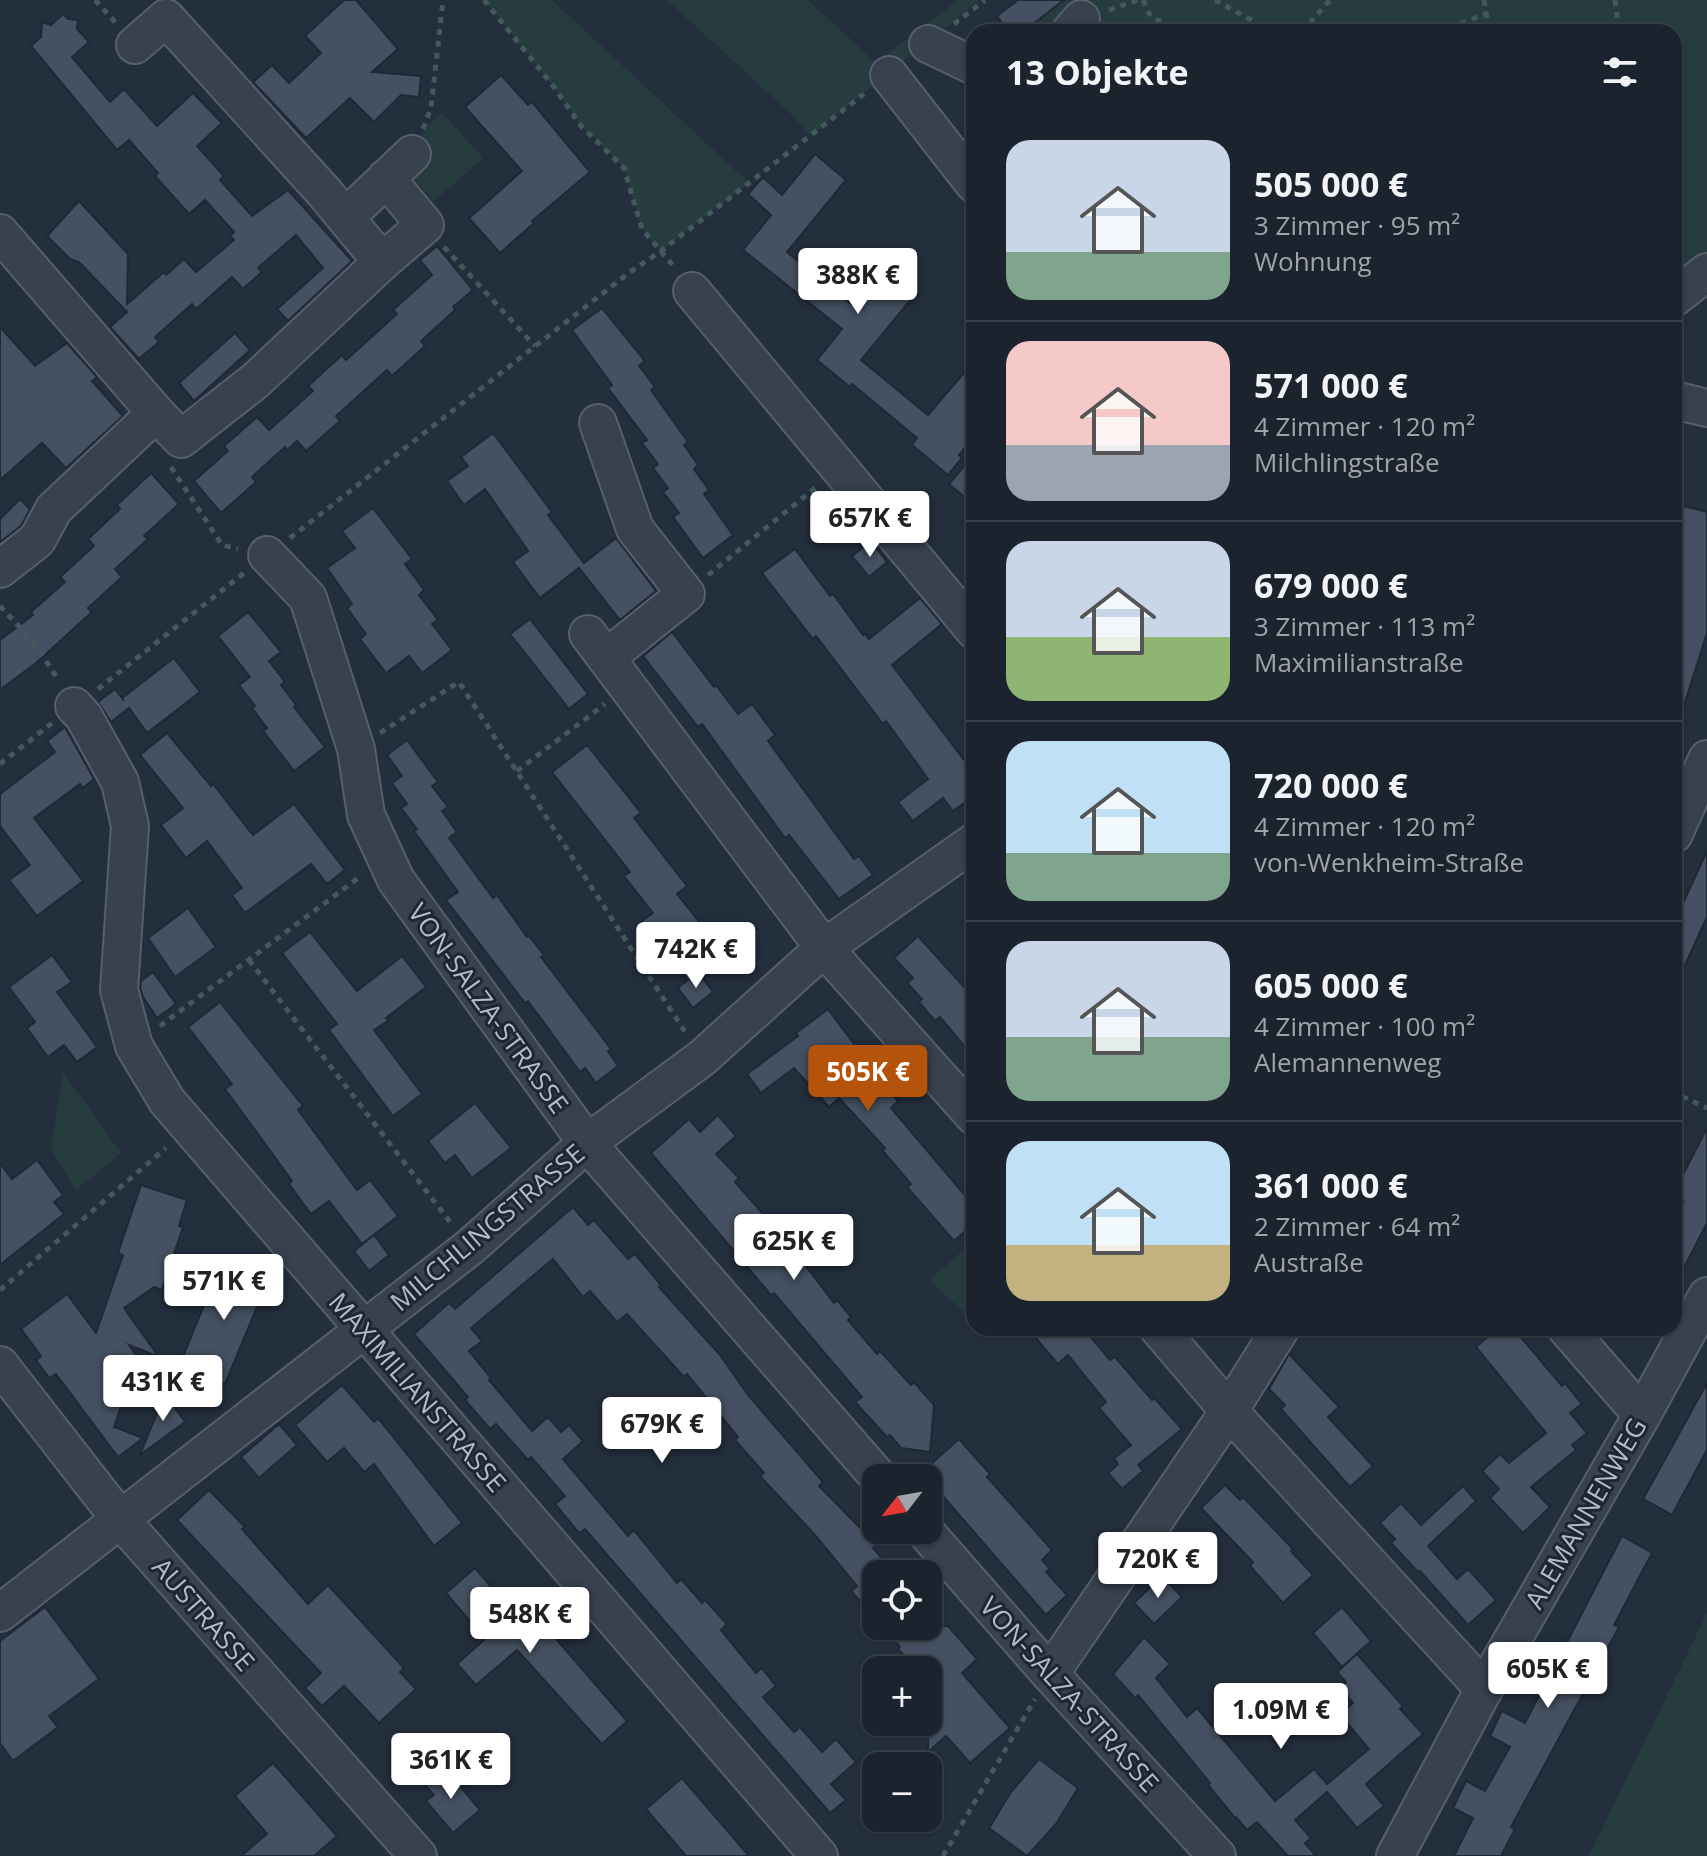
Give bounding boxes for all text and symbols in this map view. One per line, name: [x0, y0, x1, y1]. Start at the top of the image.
text: 13 Objekte: [1006, 49, 1189, 95]
icon: filters: [1598, 50, 1642, 94]
text: 505 000 €: [1254, 161, 1408, 207]
icon: home: [1070, 172, 1166, 268]
text: 3 Zimmer · 95 m²: [1254, 207, 1460, 243]
text: Wohnung: [1254, 243, 1372, 279]
pin: 388K €: [793, 248, 923, 316]
text: 388K €: [816, 256, 900, 292]
text: 571 000 €: [1254, 362, 1408, 408]
icon: home: [1070, 373, 1166, 469]
text: 4 Zimmer · 120 m²: [1254, 408, 1475, 444]
text: Milchlingstraße: [1254, 444, 1440, 480]
pin: 657K €: [805, 491, 935, 559]
text: 657K €: [828, 499, 912, 535]
text: 679 000 €: [1254, 562, 1408, 608]
icon: home: [1070, 573, 1166, 669]
text: 3 Zimmer · 113 m²: [1254, 608, 1475, 644]
text: Maximilianstraße: [1254, 644, 1464, 680]
text: 720 000 €: [1254, 762, 1408, 808]
icon: home: [1070, 773, 1166, 869]
text: 4 Zimmer · 120 m²: [1254, 808, 1475, 844]
text: von-Wenkheim-Straße: [1254, 844, 1524, 880]
street label: VON-SALZA-STRASSE: [400, 896, 578, 1120]
pin: 742K €: [631, 922, 761, 990]
text: 742K €: [654, 930, 738, 966]
text: 605 000 €: [1254, 962, 1408, 1008]
icon: home: [1070, 973, 1166, 1069]
text: 4 Zimmer · 100 m²: [1254, 1008, 1475, 1044]
text: Alemannenweg: [1254, 1044, 1441, 1080]
pin: 505K €: [803, 1045, 933, 1113]
text: 505K €: [826, 1053, 910, 1089]
street label: MILCHLINGSTRASSE: [382, 1135, 592, 1319]
text: 361 000 €: [1254, 1162, 1408, 1208]
icon: home: [1070, 1173, 1166, 1269]
text: 2 Zimmer · 64 m²: [1254, 1208, 1460, 1244]
pin: 625K €: [729, 1214, 859, 1282]
text: 625K €: [752, 1222, 836, 1258]
text: Austraße: [1254, 1244, 1364, 1280]
pin: 571K €: [159, 1254, 289, 1322]
text: 571K €: [182, 1262, 266, 1298]
street label: MAXIMILIANSTRASSE: [321, 1284, 515, 1500]
pin: 431K €: [98, 1355, 228, 1423]
text: 431K €: [121, 1363, 205, 1399]
pin: 679K €: [597, 1397, 727, 1465]
text: 679K €: [620, 1405, 704, 1441]
street label: ALEMANNENWEG: [1516, 1411, 1654, 1615]
north arrow: [862, 1464, 942, 1544]
map controls: [862, 1464, 942, 1832]
pin: 720K €: [1093, 1532, 1223, 1600]
text: 720K €: [1116, 1540, 1200, 1576]
street label: AUSTRASSE: [145, 1550, 263, 1678]
button: locate: [862, 1560, 942, 1640]
pin: 548K €: [465, 1587, 595, 1655]
street label: VON-SALZA-STRASSE: [972, 1588, 1168, 1800]
text: 548K €: [488, 1595, 572, 1631]
pin: 605K €: [1483, 1642, 1613, 1710]
text: 605K €: [1506, 1650, 1590, 1686]
button: +: [862, 1656, 942, 1736]
pin: 1.09M €: [1207, 1683, 1355, 1751]
text: 1.09M €: [1232, 1691, 1330, 1727]
pin: 361K €: [386, 1733, 516, 1801]
text: 361K €: [409, 1741, 493, 1777]
button: −: [862, 1752, 942, 1832]

